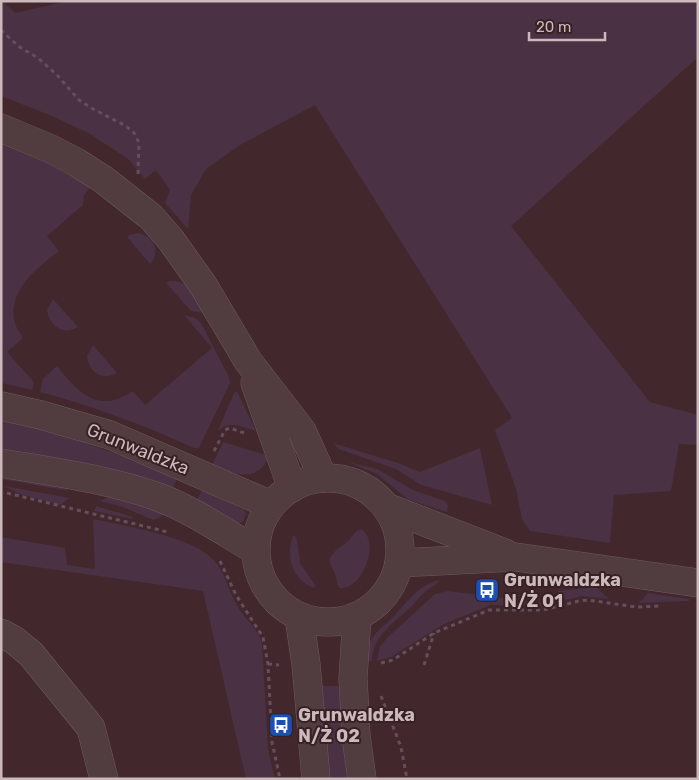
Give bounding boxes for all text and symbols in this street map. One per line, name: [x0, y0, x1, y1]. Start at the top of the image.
scale bar: [529, 10, 605, 42]
text: 20 m: [536, 18, 571, 36]
street label: Grunwaldzka: [84, 419, 192, 479]
place label: Grunwaldzka N/Ż 01: [504, 569, 621, 612]
bus stop icon: Grunwaldzka N/Ż 01: [474, 577, 500, 603]
place label: Grunwaldzka N/Ż 02: [298, 704, 415, 747]
bus stop icon: Grunwaldzka N/Ż 02: [268, 712, 294, 738]

